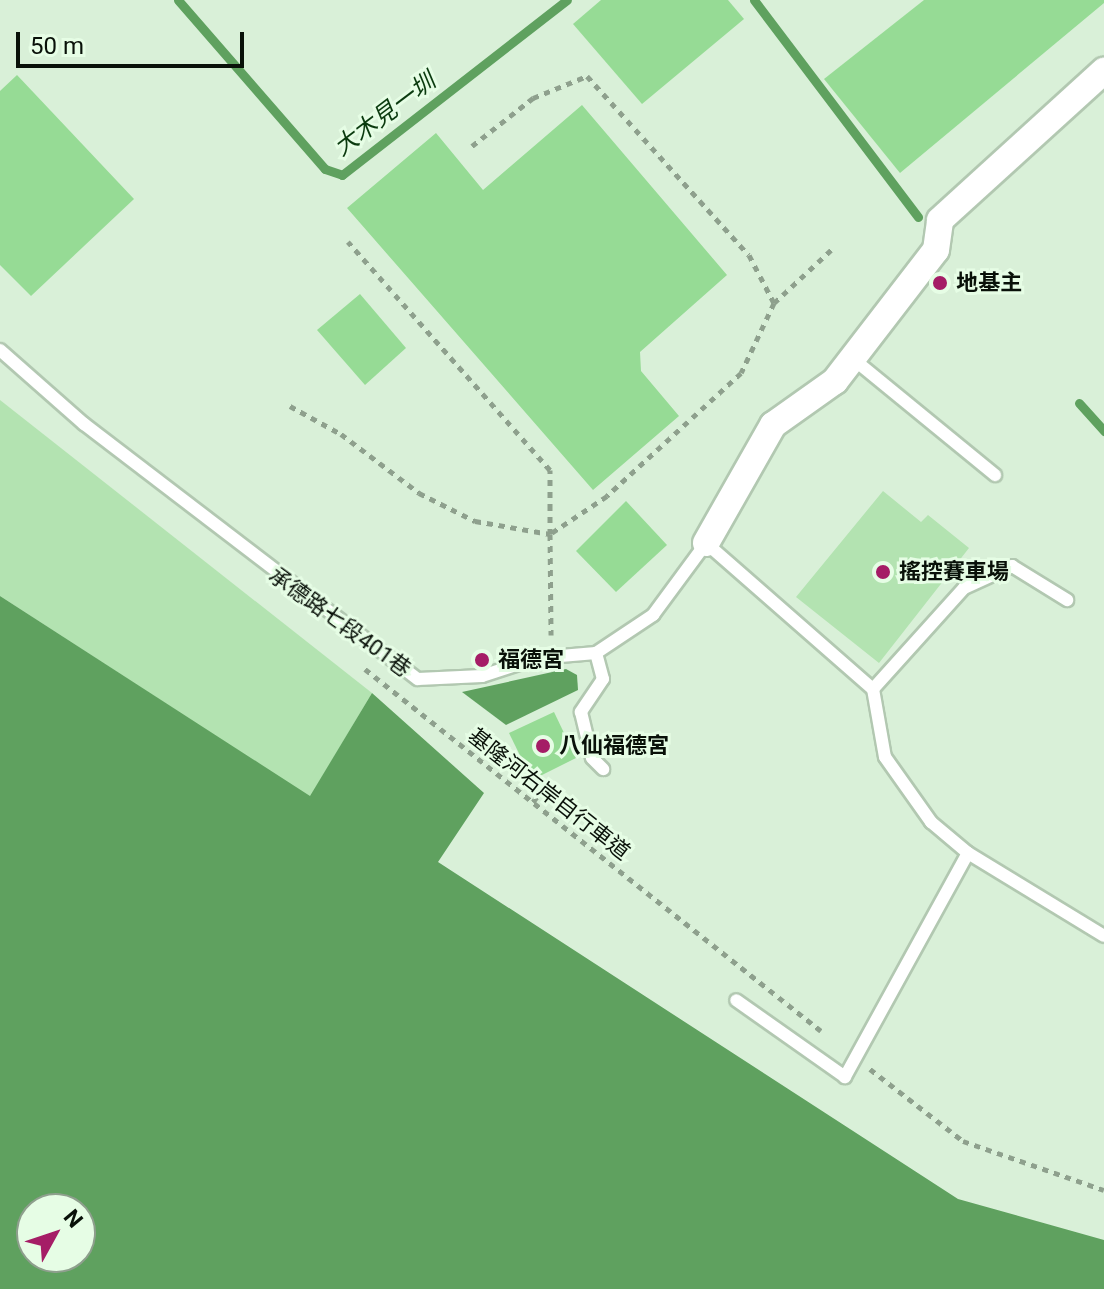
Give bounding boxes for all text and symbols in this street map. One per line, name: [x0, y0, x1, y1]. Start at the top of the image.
scale bar: [20, 16, 248, 66]
text: 50 m: [30, 32, 84, 60]
water label: 大木見一圳: [328, 67, 442, 163]
place label: 地基主: [956, 270, 1022, 296]
marker: 地基主: [931, 274, 949, 292]
place label: 搖控賽車場: [899, 559, 1009, 585]
street label: 承德路七段401巷: [264, 562, 416, 682]
marker: 搖控賽車場: [874, 563, 892, 581]
place label: 福德宮: [498, 647, 564, 673]
marker: 福德宮: [473, 651, 491, 669]
street label: 基隆河右岸自行車道: [463, 723, 635, 865]
place label: 八仙福德宮: [559, 733, 669, 759]
marker: 八仙福德宮: [534, 737, 552, 755]
north arrow: [16, 1193, 96, 1273]
text: N: [59, 1205, 88, 1233]

